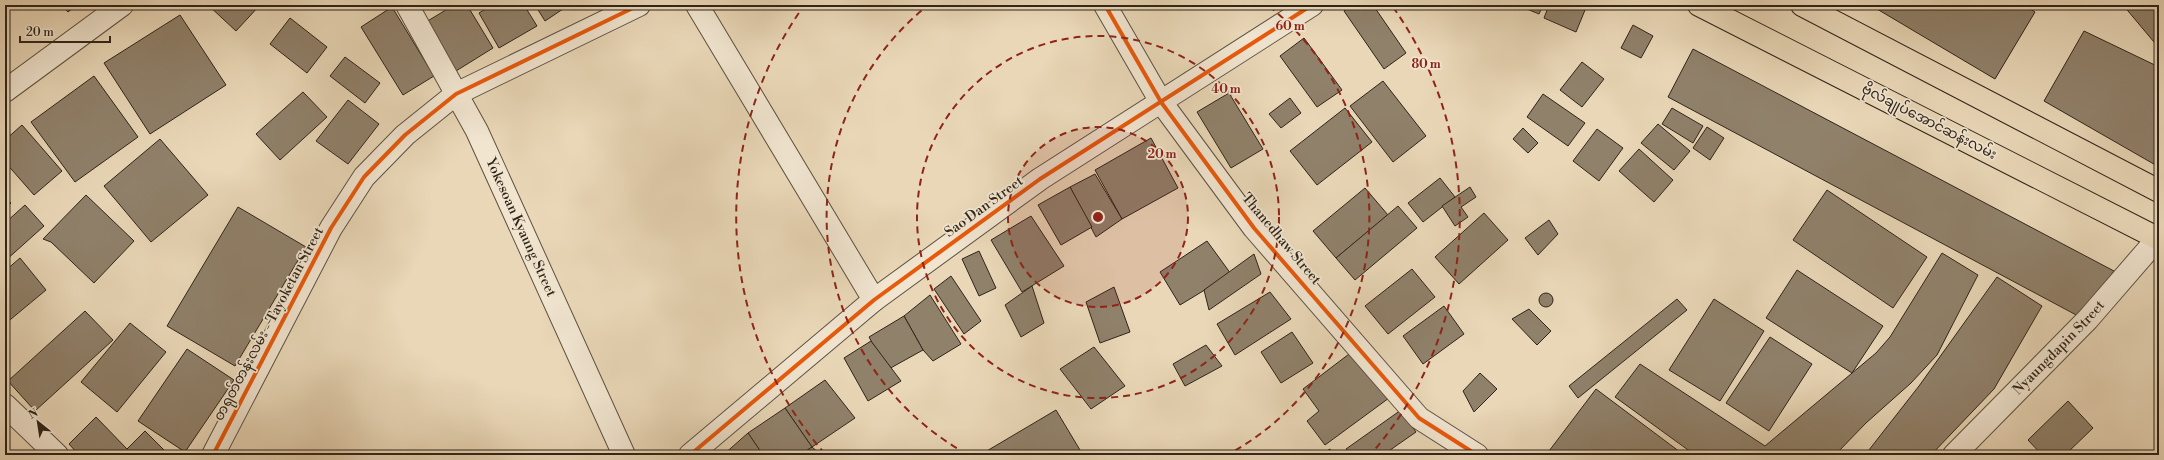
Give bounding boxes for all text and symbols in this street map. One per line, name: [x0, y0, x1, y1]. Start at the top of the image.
scale bar: [20, 18, 110, 44]
text: 60 m: [1275, 19, 1305, 34]
text: 20 m: [26, 25, 54, 40]
text: 80 m: [1411, 57, 1441, 72]
street label: ဗိုလ်ချုပ်အောင်ဆန်းလမ်း: [1858, 78, 2000, 166]
text: 40 m: [1211, 82, 1241, 97]
text: 20 m: [1147, 147, 1177, 162]
street label: Yokesoan Kyaung Street: [481, 154, 560, 300]
street label: Sao Dan Street: [941, 172, 1027, 242]
street label: Thanedhaw Street: [1237, 189, 1325, 289]
centre of rings: [1091, 210, 1105, 224]
street label: တရုတ်တန်းလမ်း - Tayoketan Street: [208, 223, 330, 425]
street label: Nyaungdapin Street: [2009, 297, 2109, 399]
north arrow: [18, 402, 58, 442]
text: N: [26, 406, 41, 422]

